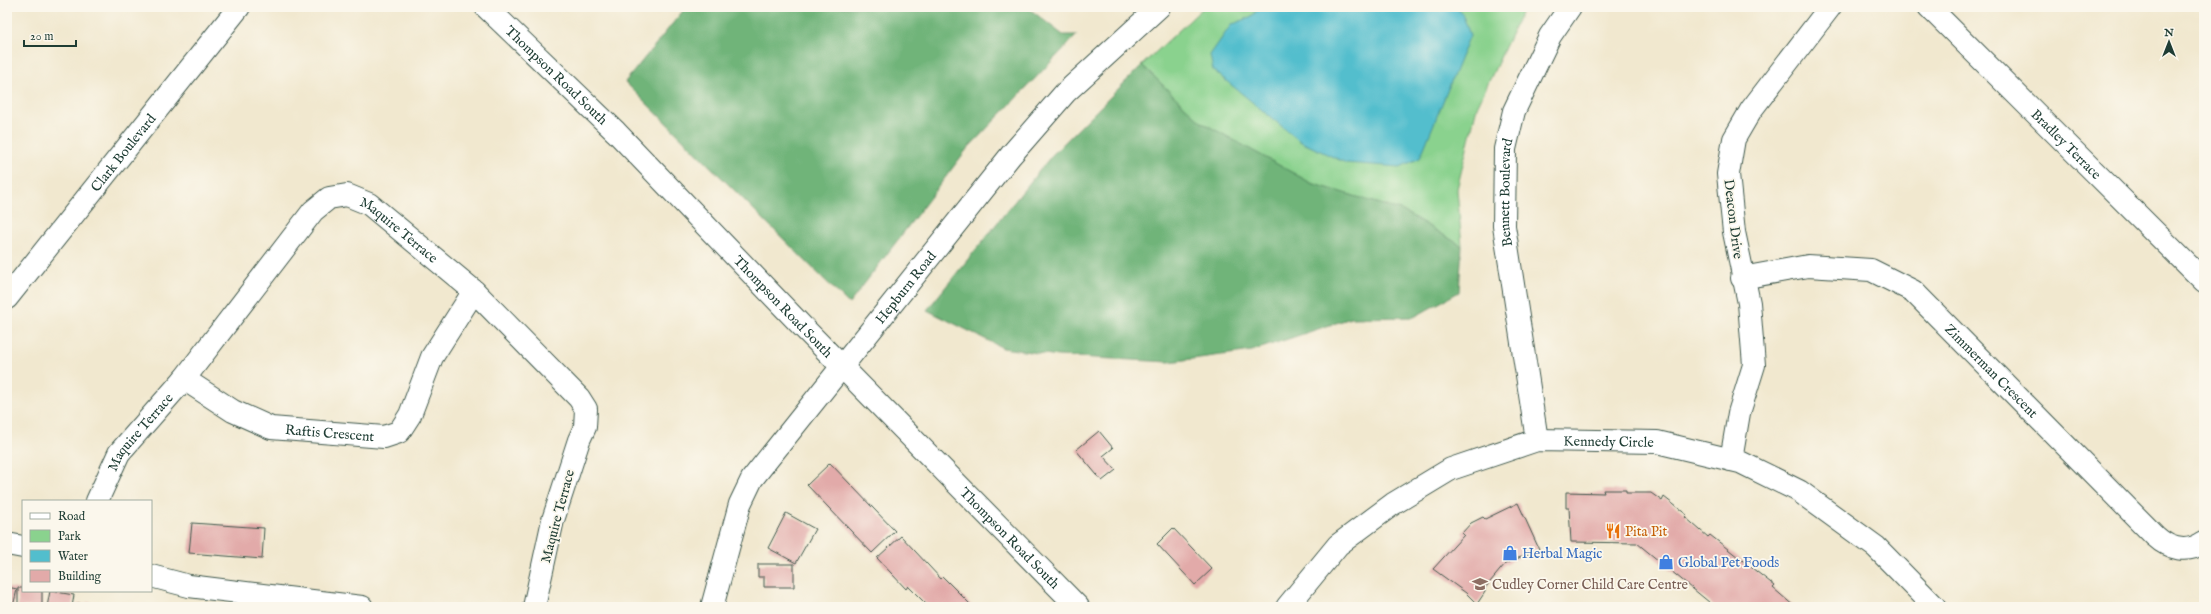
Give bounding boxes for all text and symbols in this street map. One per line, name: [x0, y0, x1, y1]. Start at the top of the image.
scale bar: [24, 22, 76, 48]
street label: Thompson Road South: [501, 22, 611, 129]
north arrow: [2149, 22, 2189, 62]
text: N: [2163, 26, 2174, 40]
text: 20 m: [30, 29, 53, 44]
street label: Bradley Terrace: [2027, 106, 2105, 184]
street label: Clark Boulevard: [87, 110, 161, 196]
street label: Bennett Boulevard: [1496, 136, 1517, 248]
street label: Deacon Drive: [1719, 178, 1747, 261]
street label: Maquire Terrace: [357, 193, 442, 268]
street label: Hepburn Road: [872, 247, 941, 328]
street label: Thompson Road South: [729, 252, 837, 362]
street label: Zimmerman Crescent: [1940, 320, 2041, 422]
street label: Maquire Terrace: [104, 389, 178, 474]
street label: Raftis Crescent: [284, 421, 375, 446]
street label: Kennedy Circle: [1563, 432, 1654, 452]
street label: Maquire Terrace: [537, 467, 579, 565]
street label: Thompson Road South: [955, 484, 1064, 594]
legend: [22, 500, 152, 592]
text: Road: [58, 509, 86, 524]
restaurant icon: Pita Pit: [1604, 522, 1622, 540]
place label: Pita Pit: [1625, 523, 1668, 541]
text: Park: [58, 529, 81, 544]
shop icon: Herbal Magic: [1501, 544, 1519, 562]
place label: Herbal Magic: [1522, 545, 1602, 563]
text: Water: [58, 549, 89, 564]
shop icon: Global Pet Foods: [1657, 553, 1675, 571]
place label: Global Pet Foods: [1678, 554, 1779, 572]
text: Building: [58, 569, 102, 584]
school or university icon: Cudley Corner Child Care Centre: [1471, 575, 1489, 593]
place label: Cudley Corner Child Care Centre: [1492, 576, 1689, 594]

